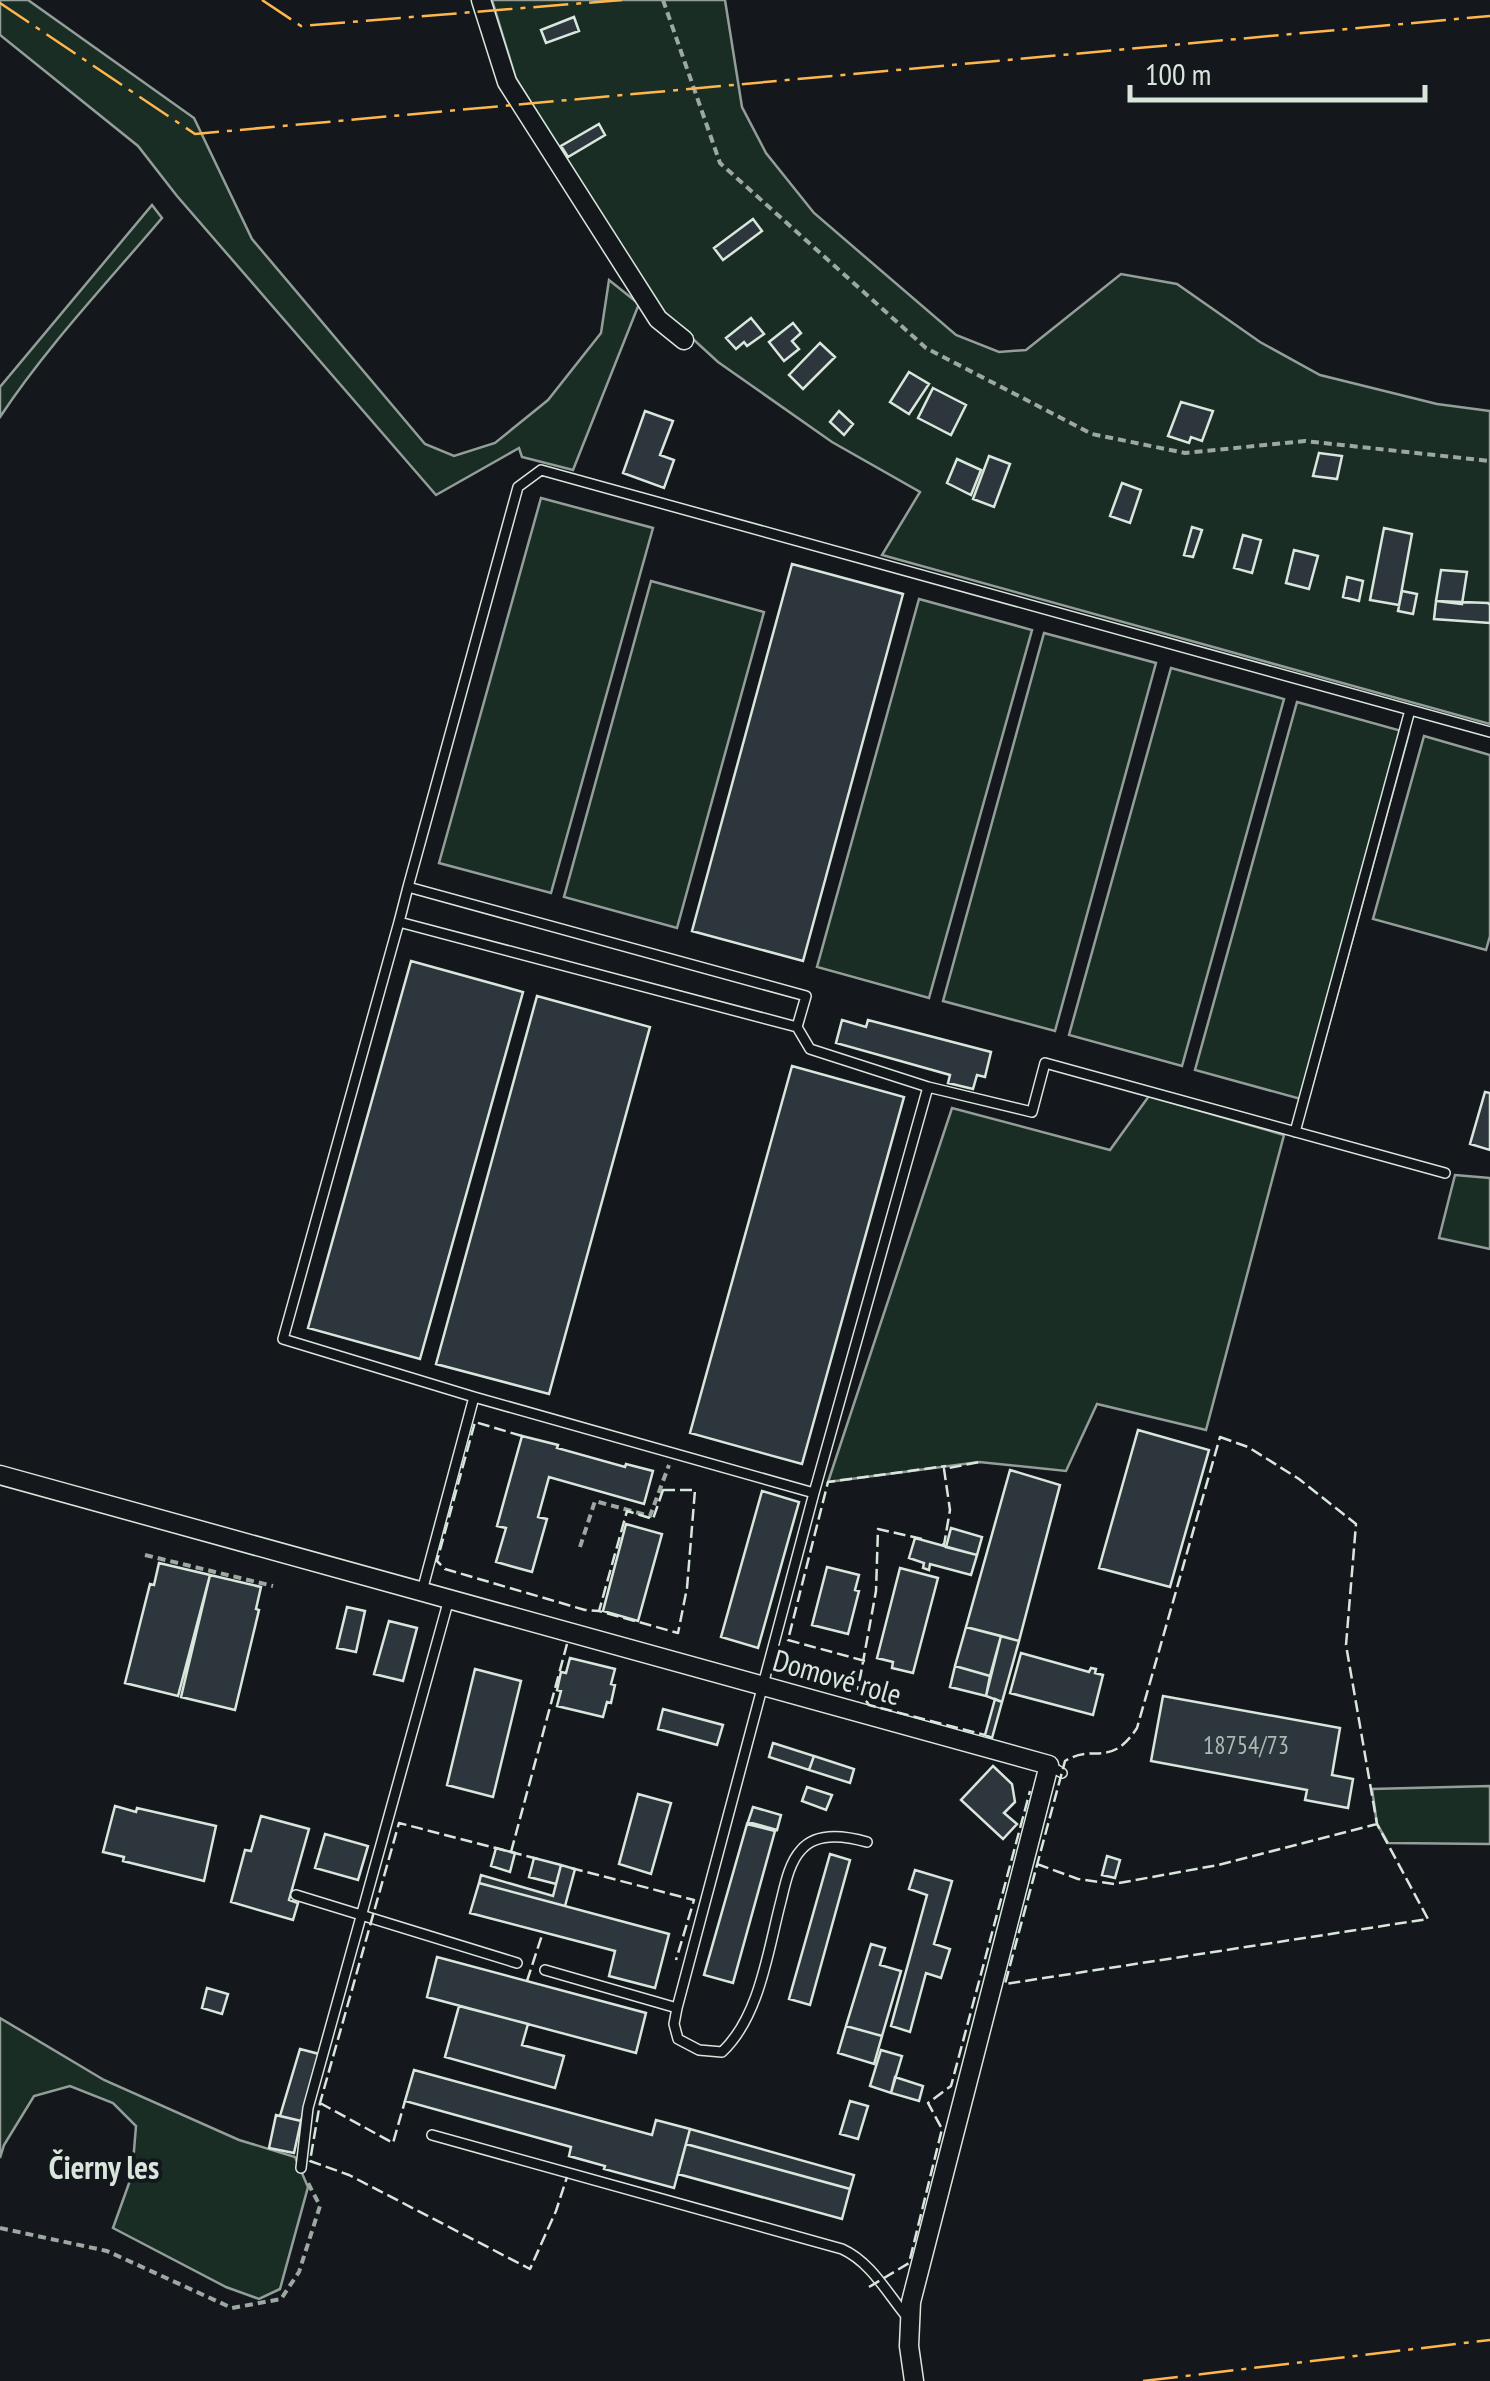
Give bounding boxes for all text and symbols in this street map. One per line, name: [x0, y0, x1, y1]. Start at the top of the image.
scale bar: [1130, 40, 1425, 102]
text: 100 m: [1145, 54, 1211, 93]
street label: Domové role: [769, 1640, 906, 1713]
house number: 18754/73: [1203, 1729, 1289, 1761]
district label: Čierny les: [49, 2146, 159, 2188]

